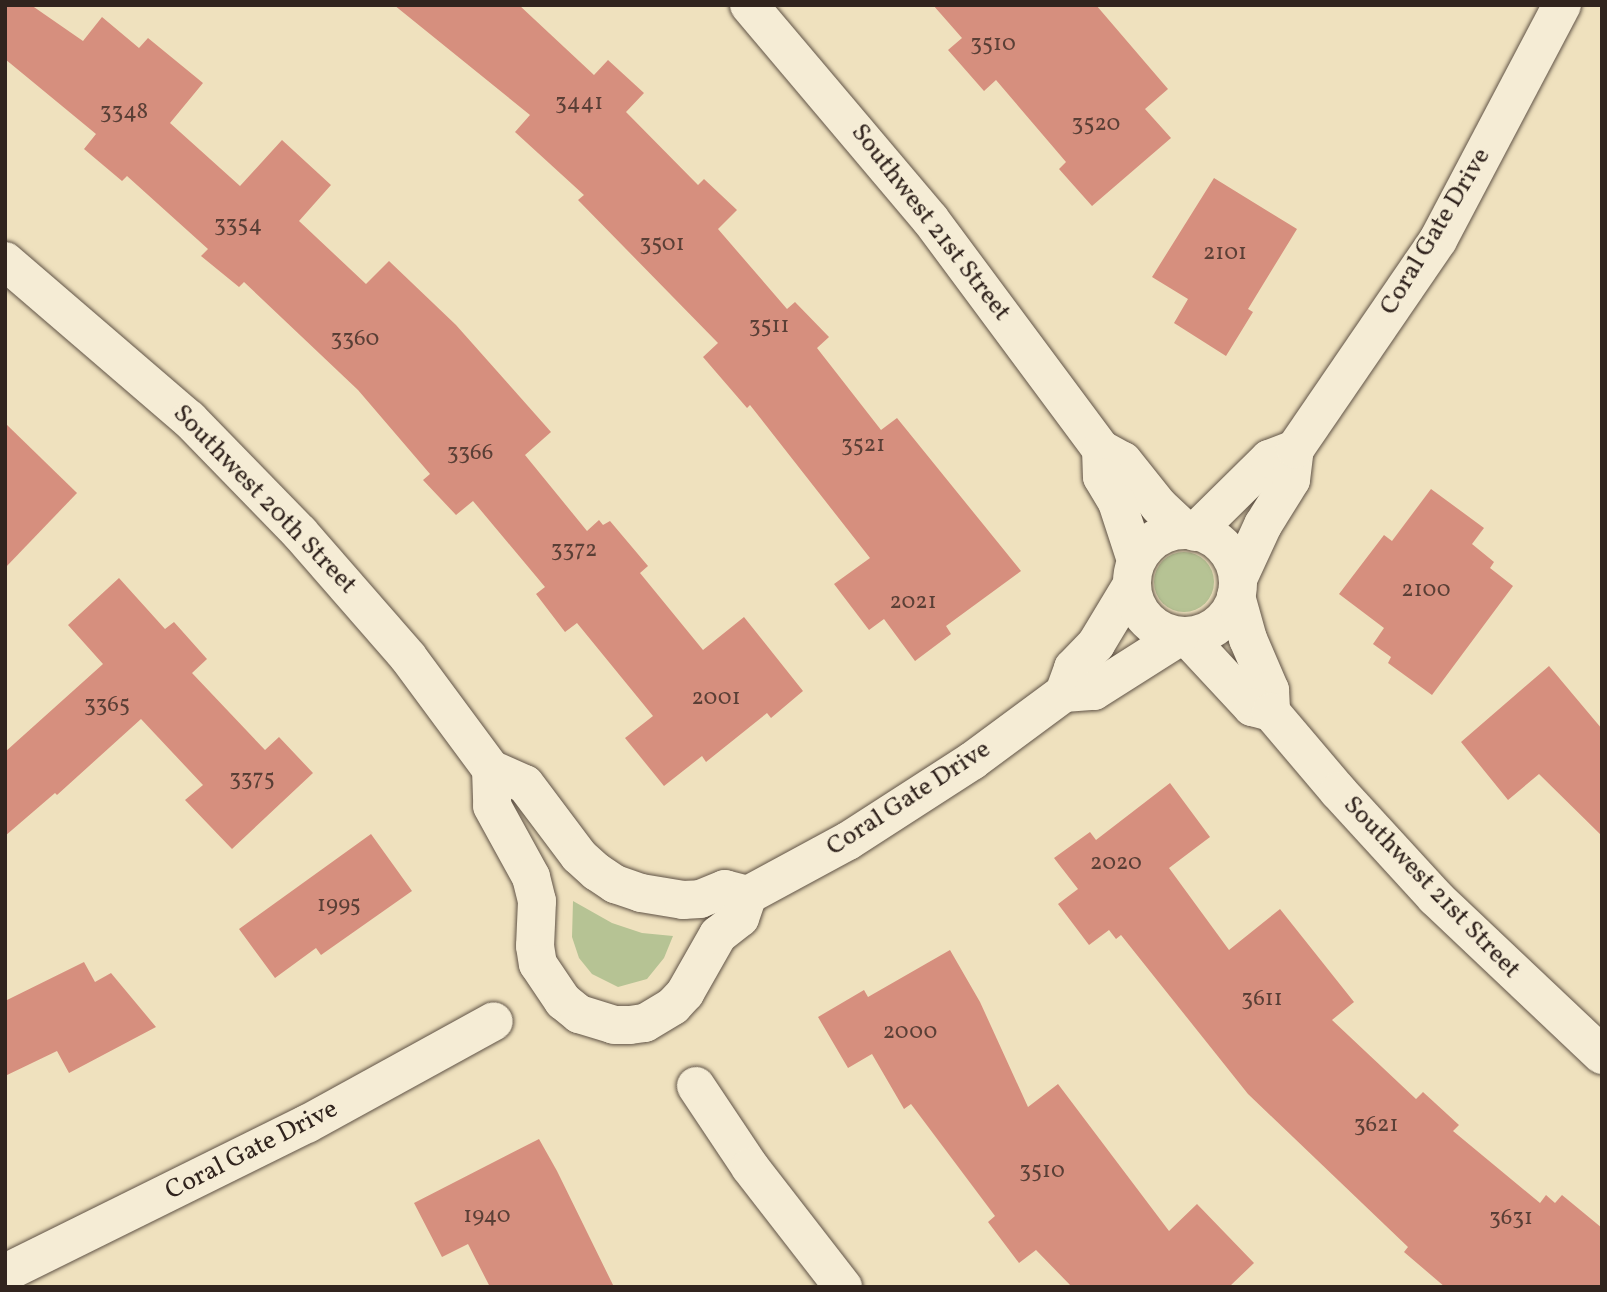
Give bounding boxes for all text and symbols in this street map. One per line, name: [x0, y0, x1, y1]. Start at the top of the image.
house number: 3510: [970, 30, 1016, 58]
house number: 3441: [555, 89, 603, 117]
house number: 3348: [100, 98, 148, 126]
house number: 3520: [1072, 110, 1120, 138]
street label: Southwest 21st Street: [843, 118, 1017, 328]
street label: Coral Gate Drive: [1374, 143, 1498, 321]
house number: 3354: [214, 211, 262, 239]
house number: 3501: [639, 230, 685, 258]
house number: 2101: [1203, 239, 1247, 267]
house number: 3511: [749, 312, 789, 340]
house number: 3360: [331, 325, 379, 353]
street label: Southwest 20th Street: [165, 399, 363, 601]
house number: 3521: [841, 431, 885, 459]
house number: 3366: [447, 439, 493, 467]
house number: 3372: [551, 536, 597, 564]
house number: 2100: [1401, 576, 1451, 604]
house number: 2021: [889, 588, 937, 616]
house number: 2001: [691, 684, 741, 712]
house number: 3365: [84, 691, 130, 719]
street label: Coral Gate Drive: [821, 734, 997, 864]
house number: 3375: [229, 765, 275, 793]
street label: Southwest 21st Street: [1336, 790, 1526, 986]
house number: 2020: [1090, 849, 1142, 877]
house number: 1995: [317, 891, 361, 919]
house number: 3611: [1241, 985, 1283, 1013]
house number: 2000: [883, 1018, 937, 1046]
street label: Coral Gate Drive: [161, 1094, 343, 1208]
house number: 3621: [1354, 1111, 1398, 1139]
house number: 3510: [1019, 1157, 1065, 1185]
house number: 1940: [463, 1202, 511, 1230]
house number: 3631: [1489, 1204, 1533, 1232]

